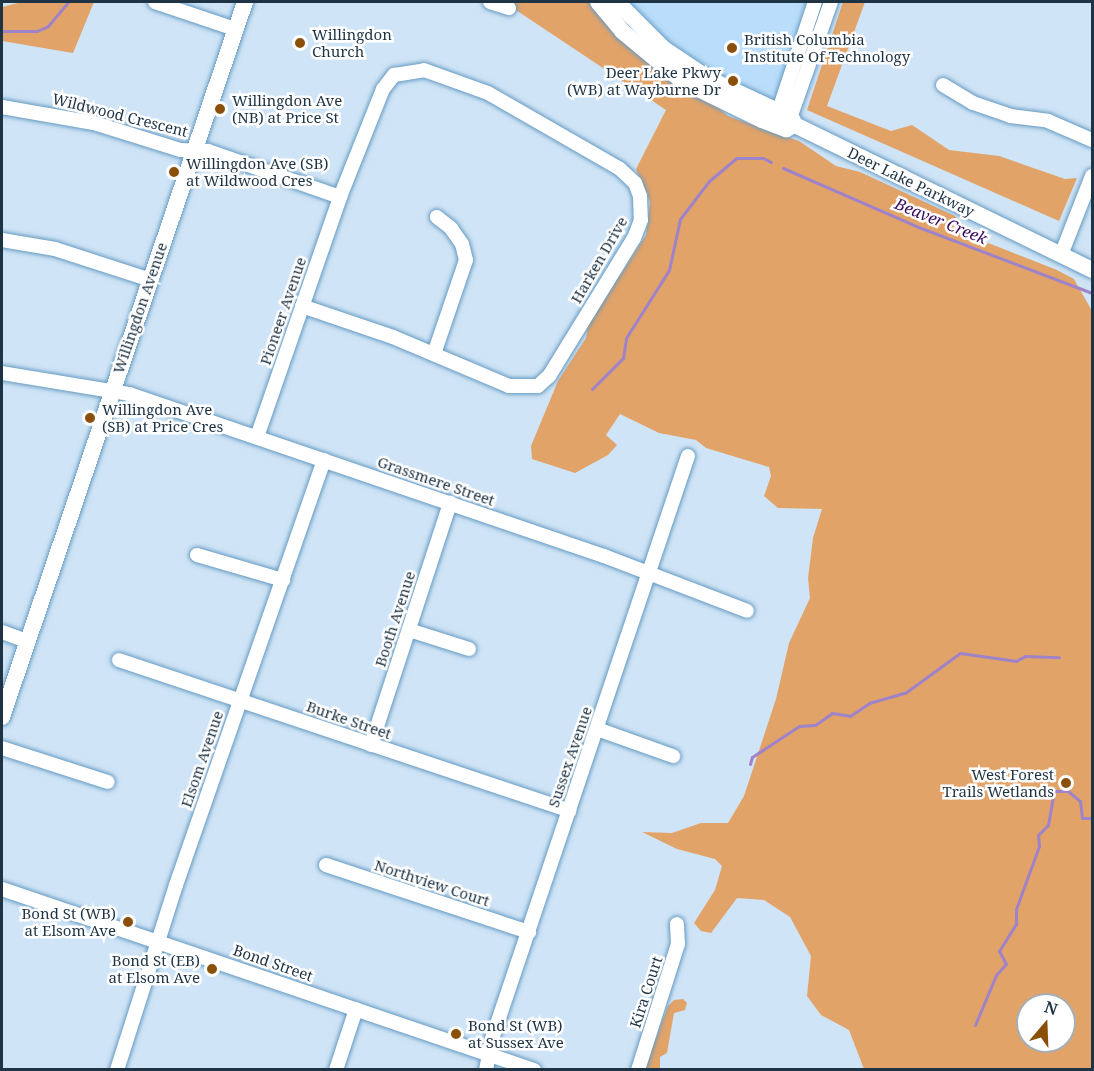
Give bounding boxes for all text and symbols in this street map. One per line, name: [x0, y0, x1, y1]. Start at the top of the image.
place label: Willingdon Church: [312, 25, 392, 60]
place label: British Columbia Institute Of Technology: [744, 30, 910, 65]
marker: Willingdon Church: [293, 36, 307, 50]
marker: British Columbia Institute Of Technology: [725, 41, 739, 55]
place label: Deer Lake Pkwy (WB) at Wayburne Dr: [567, 63, 721, 98]
marker: Deer Lake Pkwy (WB) at Wayburne Dr: [726, 74, 740, 88]
street label: Wildwood Crescent: [50, 89, 190, 141]
place label: Willingdon Ave (NB) at Price St: [232, 91, 342, 126]
marker: Willingdon Ave (NB) at Price St: [213, 102, 227, 116]
street label: Deer Lake Parkway: [845, 143, 977, 221]
place label: Willingdon Ave (SB) at Wildwood Cres: [186, 154, 328, 189]
marker: Willingdon Ave (SB) at Wildwood Cres: [167, 165, 181, 179]
water label: Beaver Creek: [892, 194, 990, 248]
street label: Harken Drive: [567, 214, 631, 306]
street label: Willingdon Avenue: [109, 240, 171, 376]
street label: Pioneer Avenue: [256, 255, 310, 367]
place label: Willingdon Ave (SB) at Price Cres: [102, 400, 223, 435]
marker: Willingdon Ave (SB) at Price Cres: [83, 411, 97, 425]
street label: Grassmere Street: [375, 453, 497, 509]
street label: Booth Avenue: [371, 569, 419, 669]
street label: Burke Street: [304, 697, 394, 743]
street label: Sussex Avenue: [544, 704, 596, 810]
street label: Elsom Avenue: [177, 708, 227, 810]
place label: West Forest Trails Wetlands: [943, 765, 1054, 800]
marker: West Forest Trails Wetlands: [1059, 776, 1073, 790]
street label: Northview Court: [372, 856, 492, 910]
place label: Bond St (WB) at Elsom Ave: [22, 904, 116, 939]
marker: Bond St (WB) at Elsom Ave: [121, 915, 135, 929]
street label: Bond Street: [231, 941, 315, 985]
place label: Bond St (EB) at Elsom Ave: [109, 951, 200, 986]
street label: Kira Court: [626, 954, 666, 1030]
marker: Bond St (EB) at Elsom Ave: [205, 962, 219, 976]
north arrow: [1016, 993, 1076, 1053]
text: N: [1042, 995, 1061, 1020]
place label: Bond St (WB) at Sussex Ave: [468, 1016, 564, 1051]
marker: Bond St (WB) at Sussex Ave: [449, 1027, 463, 1041]

